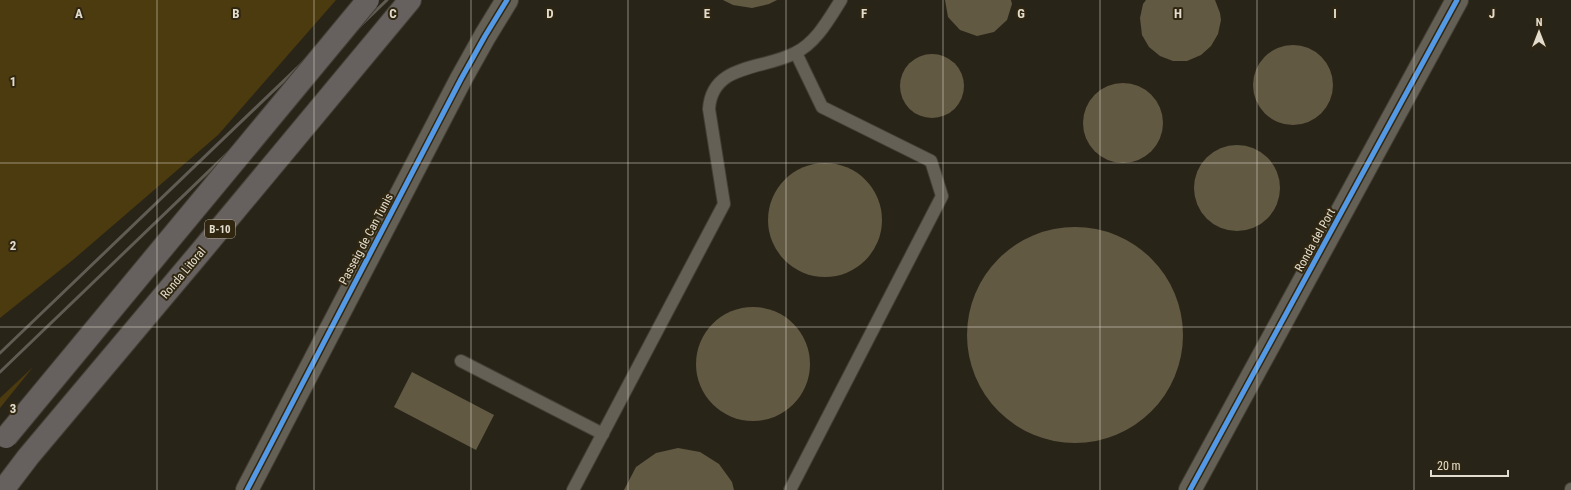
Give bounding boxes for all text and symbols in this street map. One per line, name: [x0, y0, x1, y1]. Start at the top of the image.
text: A: [75, 6, 83, 21]
text: B: [232, 6, 240, 21]
text: C: [389, 6, 397, 21]
text: D: [546, 6, 554, 21]
text: E: [704, 6, 711, 21]
text: F: [861, 6, 867, 21]
text: G: [1017, 6, 1025, 21]
text: H: [1174, 6, 1182, 21]
text: I: [1333, 6, 1337, 21]
text: J: [1489, 6, 1495, 21]
north arrow: [1519, 12, 1559, 52]
text: N: [1536, 16, 1543, 29]
text: 1: [10, 74, 16, 89]
street label: Passeig de Can Tunis: [336, 191, 396, 287]
street label: Ronda del Port: [1292, 206, 1338, 274]
road number: B-10: [205, 220, 235, 238]
text: 2: [10, 238, 17, 253]
street label: Ronda Litoral: [158, 245, 208, 301]
text: 3: [10, 401, 16, 416]
scale bar: [1431, 452, 1508, 478]
text: 20 m: [1437, 459, 1461, 473]

